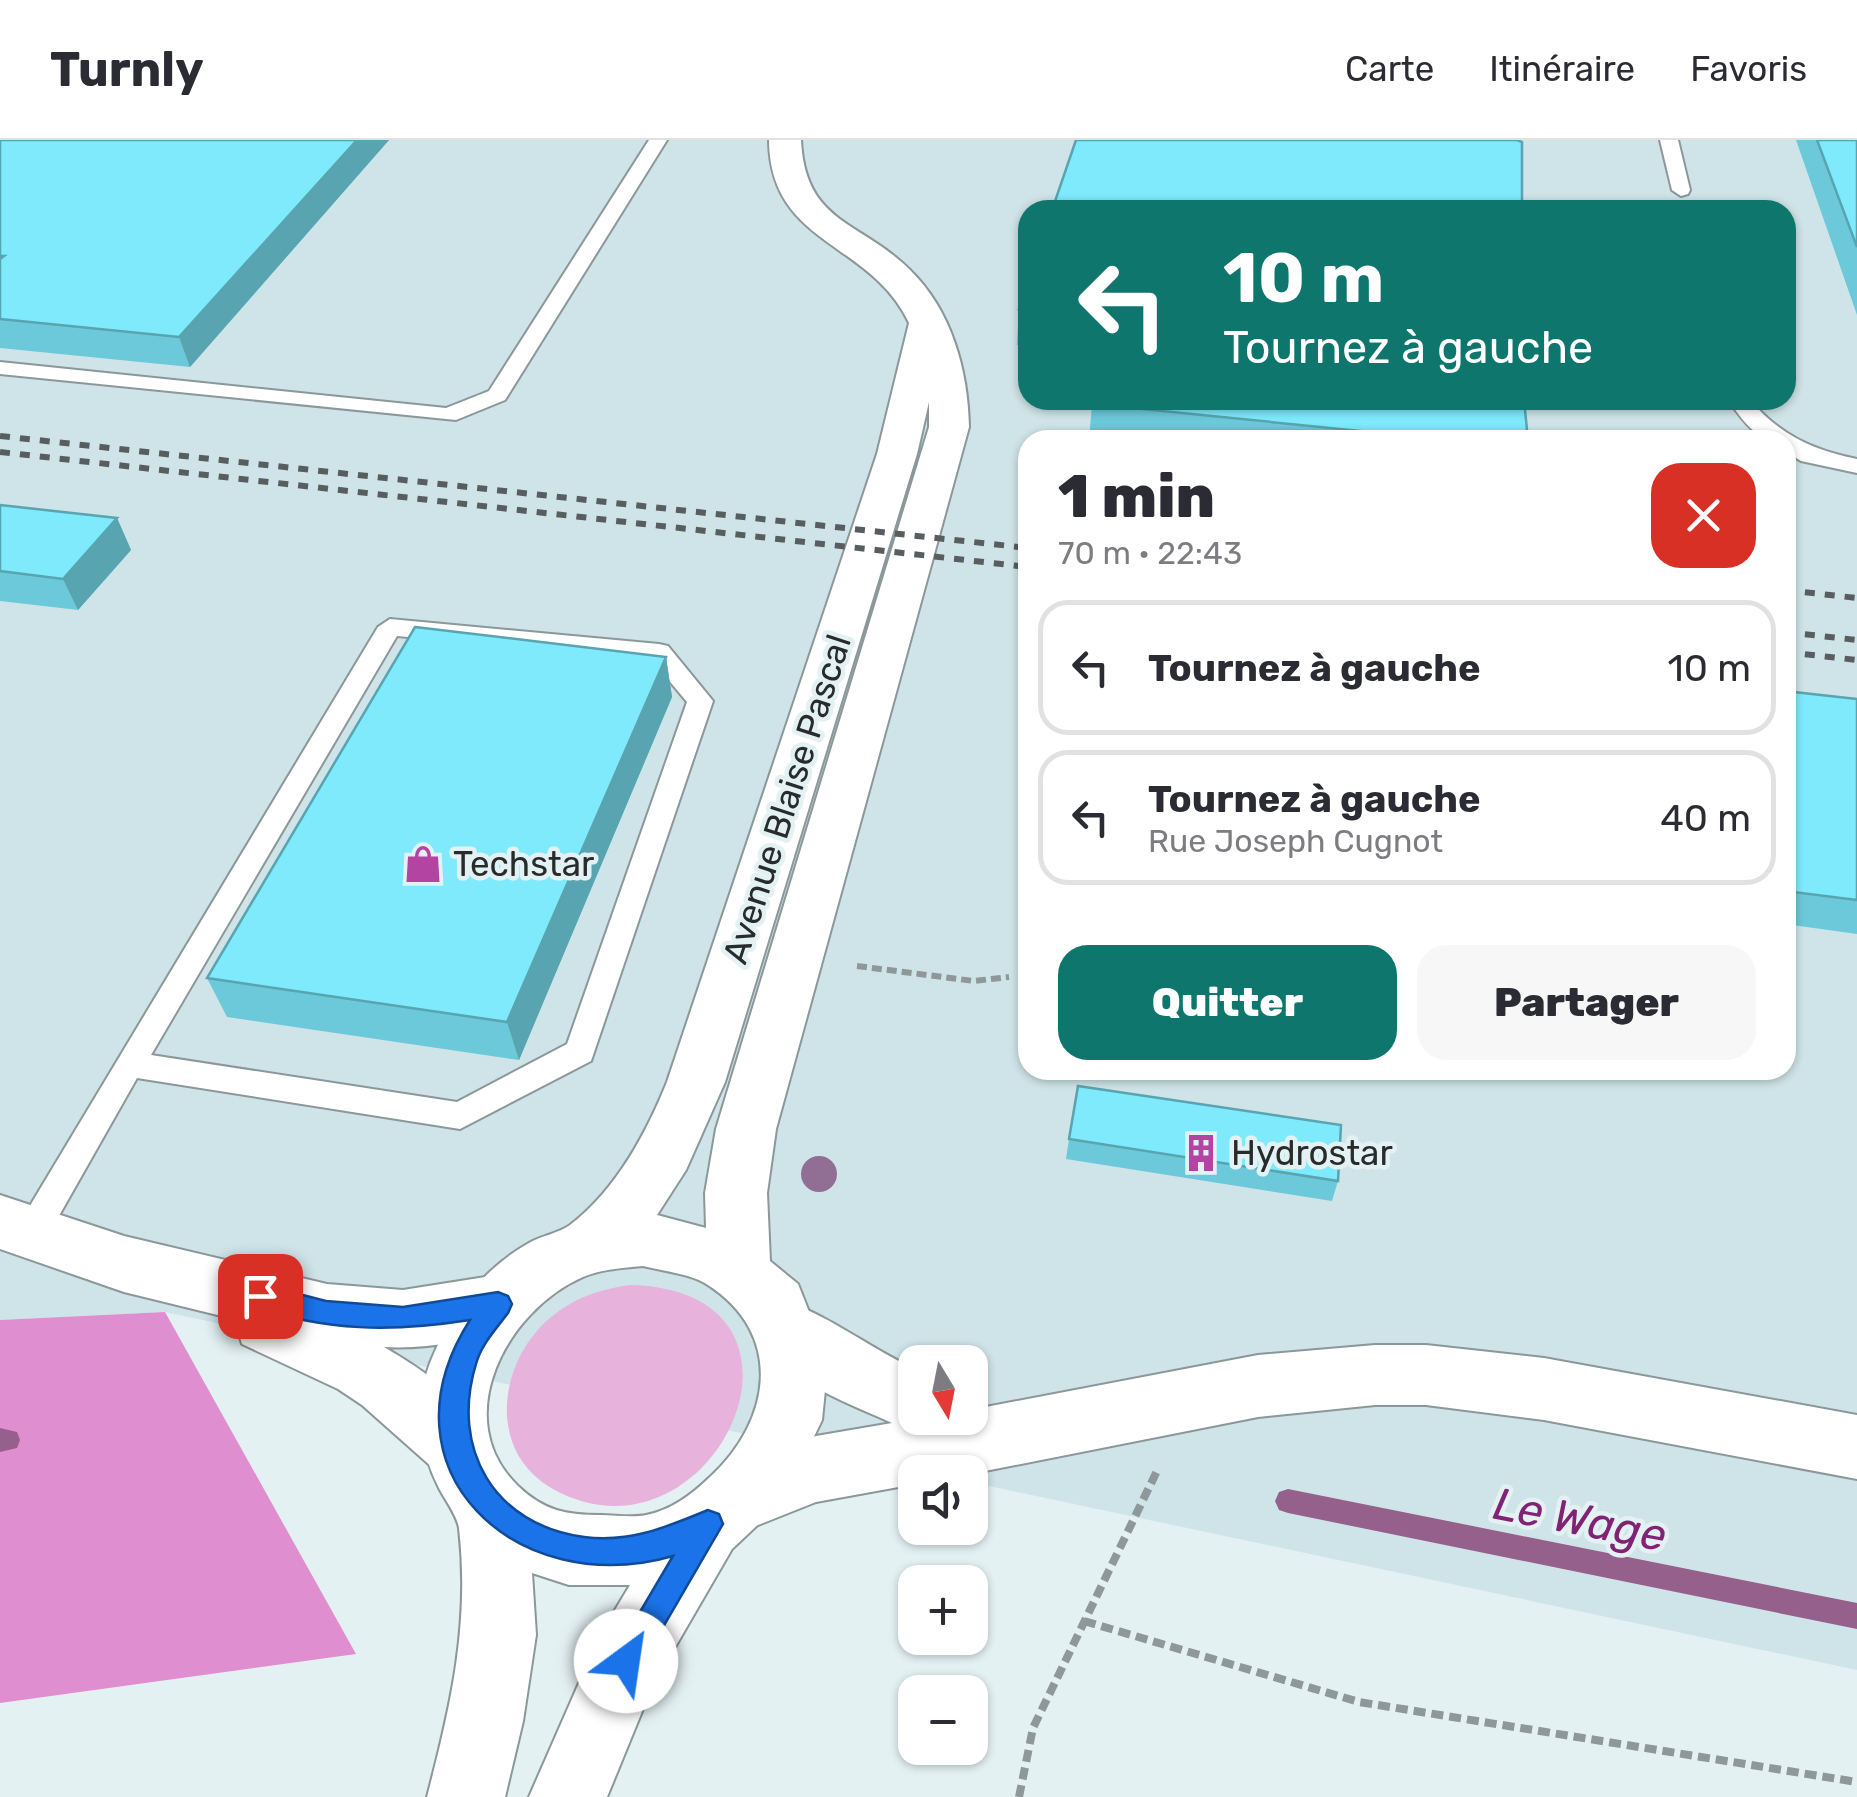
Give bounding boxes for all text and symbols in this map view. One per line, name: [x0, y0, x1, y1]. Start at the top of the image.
text: Turnly: [50, 41, 204, 98]
text: Carte: [1345, 48, 1434, 90]
text: Itinéraire: [1489, 48, 1635, 90]
text: Favoris: [1690, 48, 1807, 90]
text: 10 m: [1223, 237, 1384, 320]
icon: left: [1058, 240, 1188, 370]
text: Tournez à gauche: [1223, 321, 1593, 374]
text: 1 min: [1058, 461, 1215, 532]
button: close: [1651, 463, 1756, 568]
text: 70 m · 22:43: [1058, 534, 1242, 572]
street label: Avenue Blaise Pascal: [714, 629, 860, 969]
icon: left: [1063, 640, 1118, 695]
text: Tournez à gauche: [1148, 645, 1481, 691]
text: 10 m: [1668, 645, 1751, 691]
text: Tournez à gauche: [1148, 776, 1481, 822]
icon: left: [1063, 790, 1118, 845]
text: 40 m: [1660, 795, 1751, 841]
text: Rue Joseph Cugnot: [1148, 822, 1443, 860]
shop icon: Techstar: [402, 843, 444, 885]
place label: Techstar: [453, 843, 594, 885]
button: Quitter: [1058, 945, 1397, 1060]
button: Partager: [1417, 945, 1756, 1060]
building icon: Hydrostar: [1180, 1132, 1222, 1174]
place label: Hydrostar: [1231, 1132, 1393, 1174]
pin: [218, 1254, 303, 1339]
icon: arrive: [233, 1269, 288, 1324]
north arrow: [898, 1345, 988, 1435]
map controls: [898, 1345, 988, 1765]
button: sound: [898, 1455, 988, 1545]
water label: Le Wage: [1489, 1477, 1671, 1562]
button: +: [898, 1565, 988, 1655]
position arrow: [574, 1609, 678, 1713]
button: −: [898, 1675, 988, 1765]

